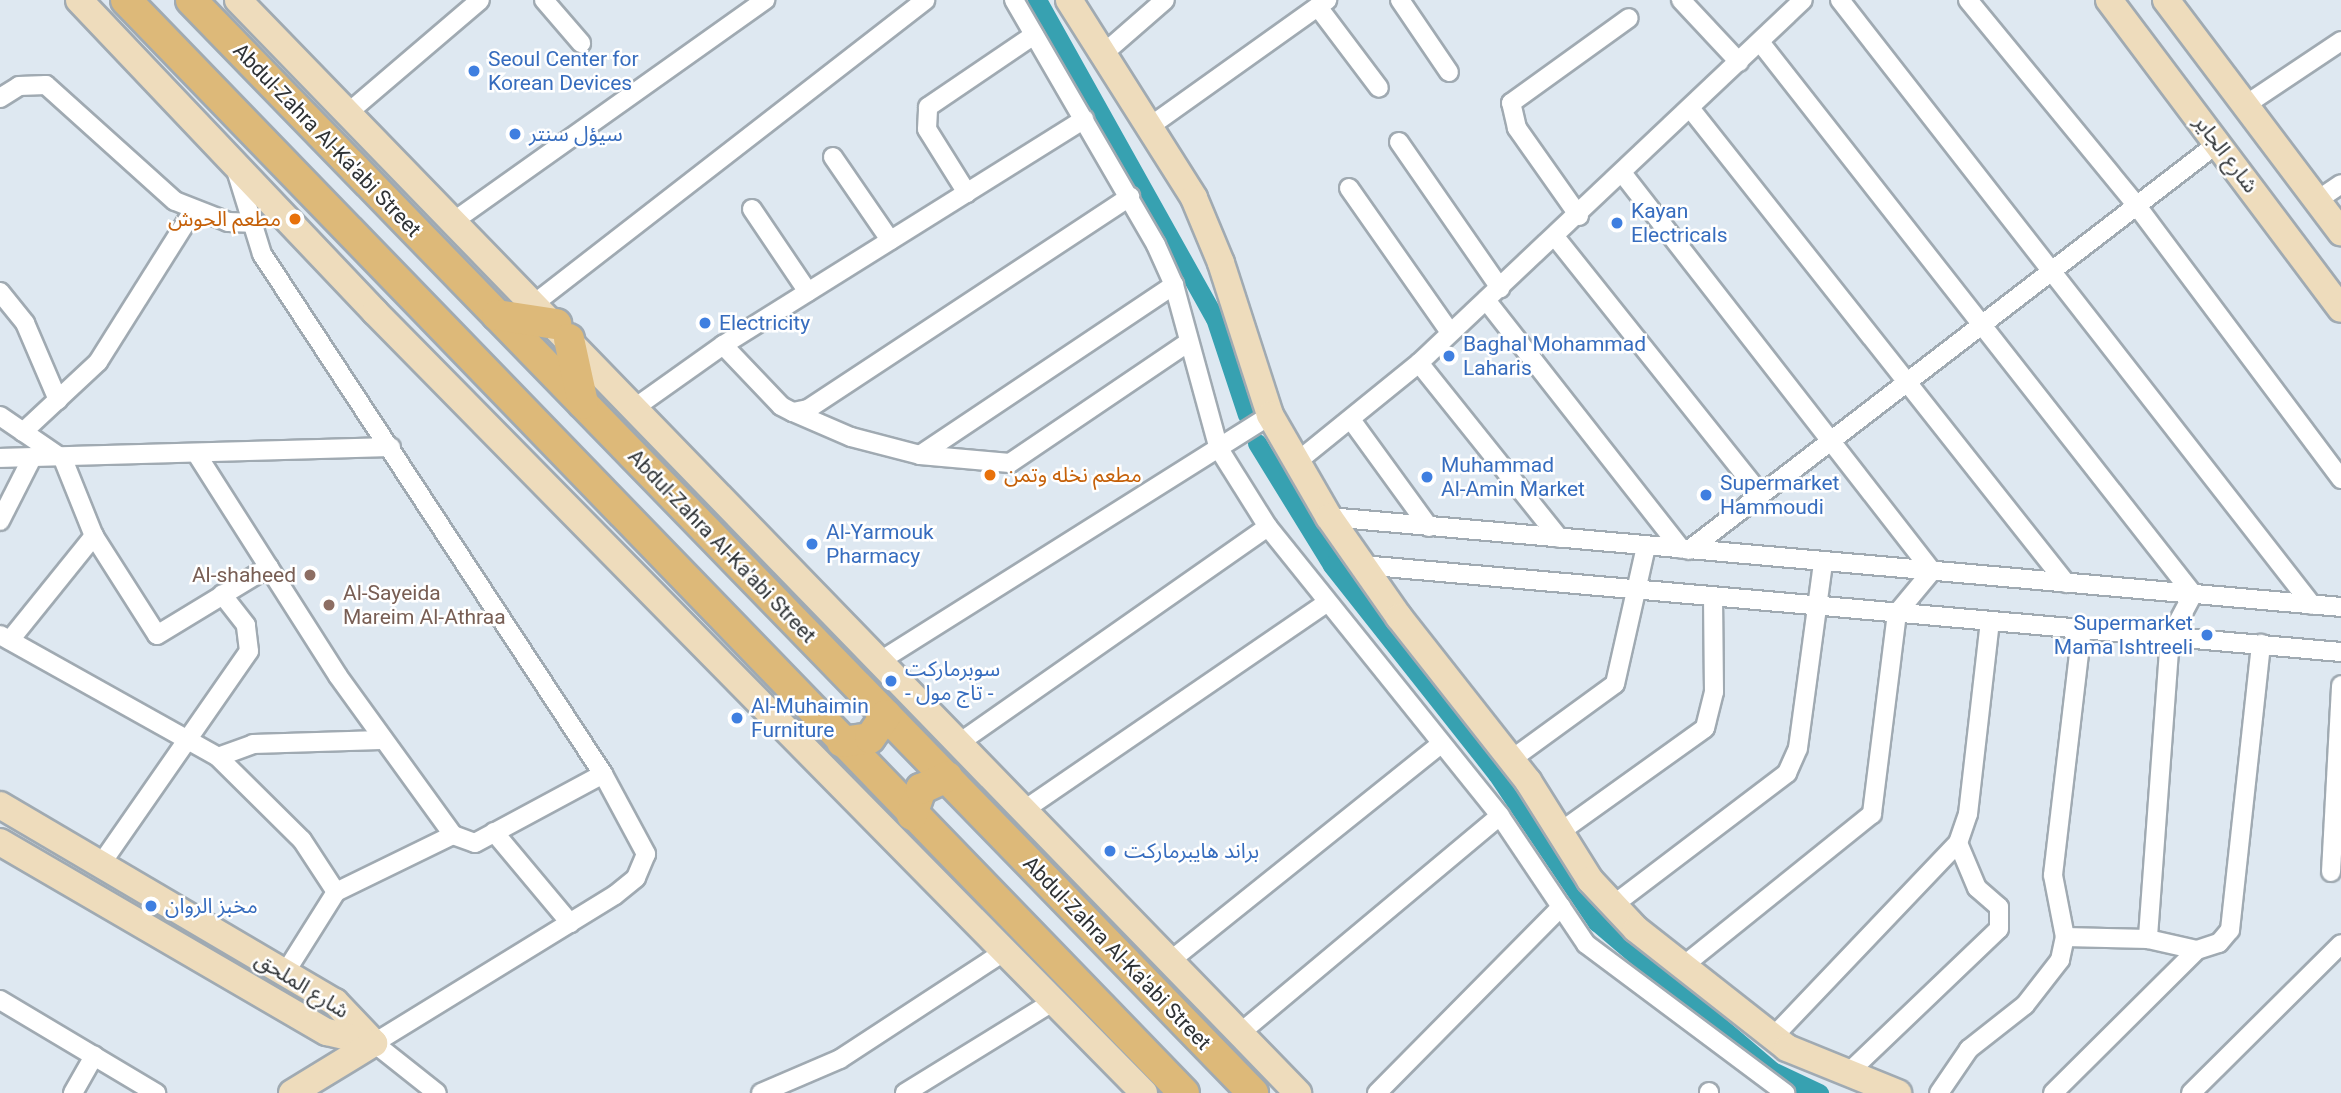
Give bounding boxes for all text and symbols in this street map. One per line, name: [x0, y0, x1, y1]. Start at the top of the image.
street label: Abdul-Zahra Al-Ka'abi Street: [228, 38, 426, 242]
place label: Seoul Center for Korean Devices: [488, 46, 639, 96]
marker: Seoul Center for Korean Devices: [466, 63, 482, 79]
street label: شارع الجاير: [2189, 110, 2263, 198]
place label: سيؤل سنتر: [529, 121, 623, 147]
marker: سيؤل سنتر: [507, 126, 523, 142]
place label: Kayan Electricals: [1631, 198, 1728, 248]
place label: مطعم الحوش: [168, 206, 281, 232]
marker: مطعم الحوش: [287, 211, 303, 227]
marker: Kayan Electricals: [1609, 215, 1625, 231]
place label: Electricity: [719, 310, 810, 336]
marker: Electricity: [697, 315, 713, 331]
place label: Baghal Mohammad Laharis: [1463, 331, 1646, 381]
marker: Baghal Mohammad Laharis: [1441, 348, 1457, 364]
street label: Abdul-Zahra Al-Ka'abi Street: [623, 444, 821, 648]
place label: Muhammad Al-Amin Market: [1441, 452, 1585, 502]
place label: مطعم نخله وتمن: [1004, 462, 1142, 488]
marker: مطعم نخله وتمن: [982, 467, 998, 483]
marker: Muhammad Al-Amin Market: [1419, 469, 1435, 485]
place label: Supermarket Hammoudi: [1720, 470, 1839, 520]
marker: Supermarket Hammoudi: [1698, 487, 1714, 503]
place label: Al-Yarmouk Pharmacy: [826, 519, 934, 569]
marker: Al-Yarmouk Pharmacy: [804, 536, 820, 552]
place label: Al-shaheed: [192, 562, 296, 588]
marker: Al-shaheed: [302, 567, 318, 583]
place label: Al-Sayeida Mareim Al-Athraa: [343, 580, 506, 630]
marker: Al-Sayeida Mareim Al-Athraa: [321, 597, 337, 613]
place label: Supermarket Mama Ishtreeli: [2054, 610, 2193, 660]
marker: Supermarket Mama Ishtreeli: [2199, 627, 2215, 643]
place label: سوبرماركت - تاج مول -: [905, 656, 1000, 706]
marker: سوبرماركت - تاج مول -: [883, 673, 899, 689]
place label: Al-Muhaimin Furniture: [751, 693, 869, 743]
marker: Al-Muhaimin Furniture: [729, 710, 745, 726]
place label: براند هايبرماركت: [1124, 838, 1259, 864]
marker: براند هايبرماركت: [1102, 843, 1118, 859]
street label: Abdul-Zahra Al-Ka'abi Street: [1018, 851, 1216, 1055]
place label: مخبز الروان: [165, 893, 258, 919]
marker: مخبز الروان: [143, 898, 159, 914]
street label: شارع الملحق: [251, 946, 353, 1024]

